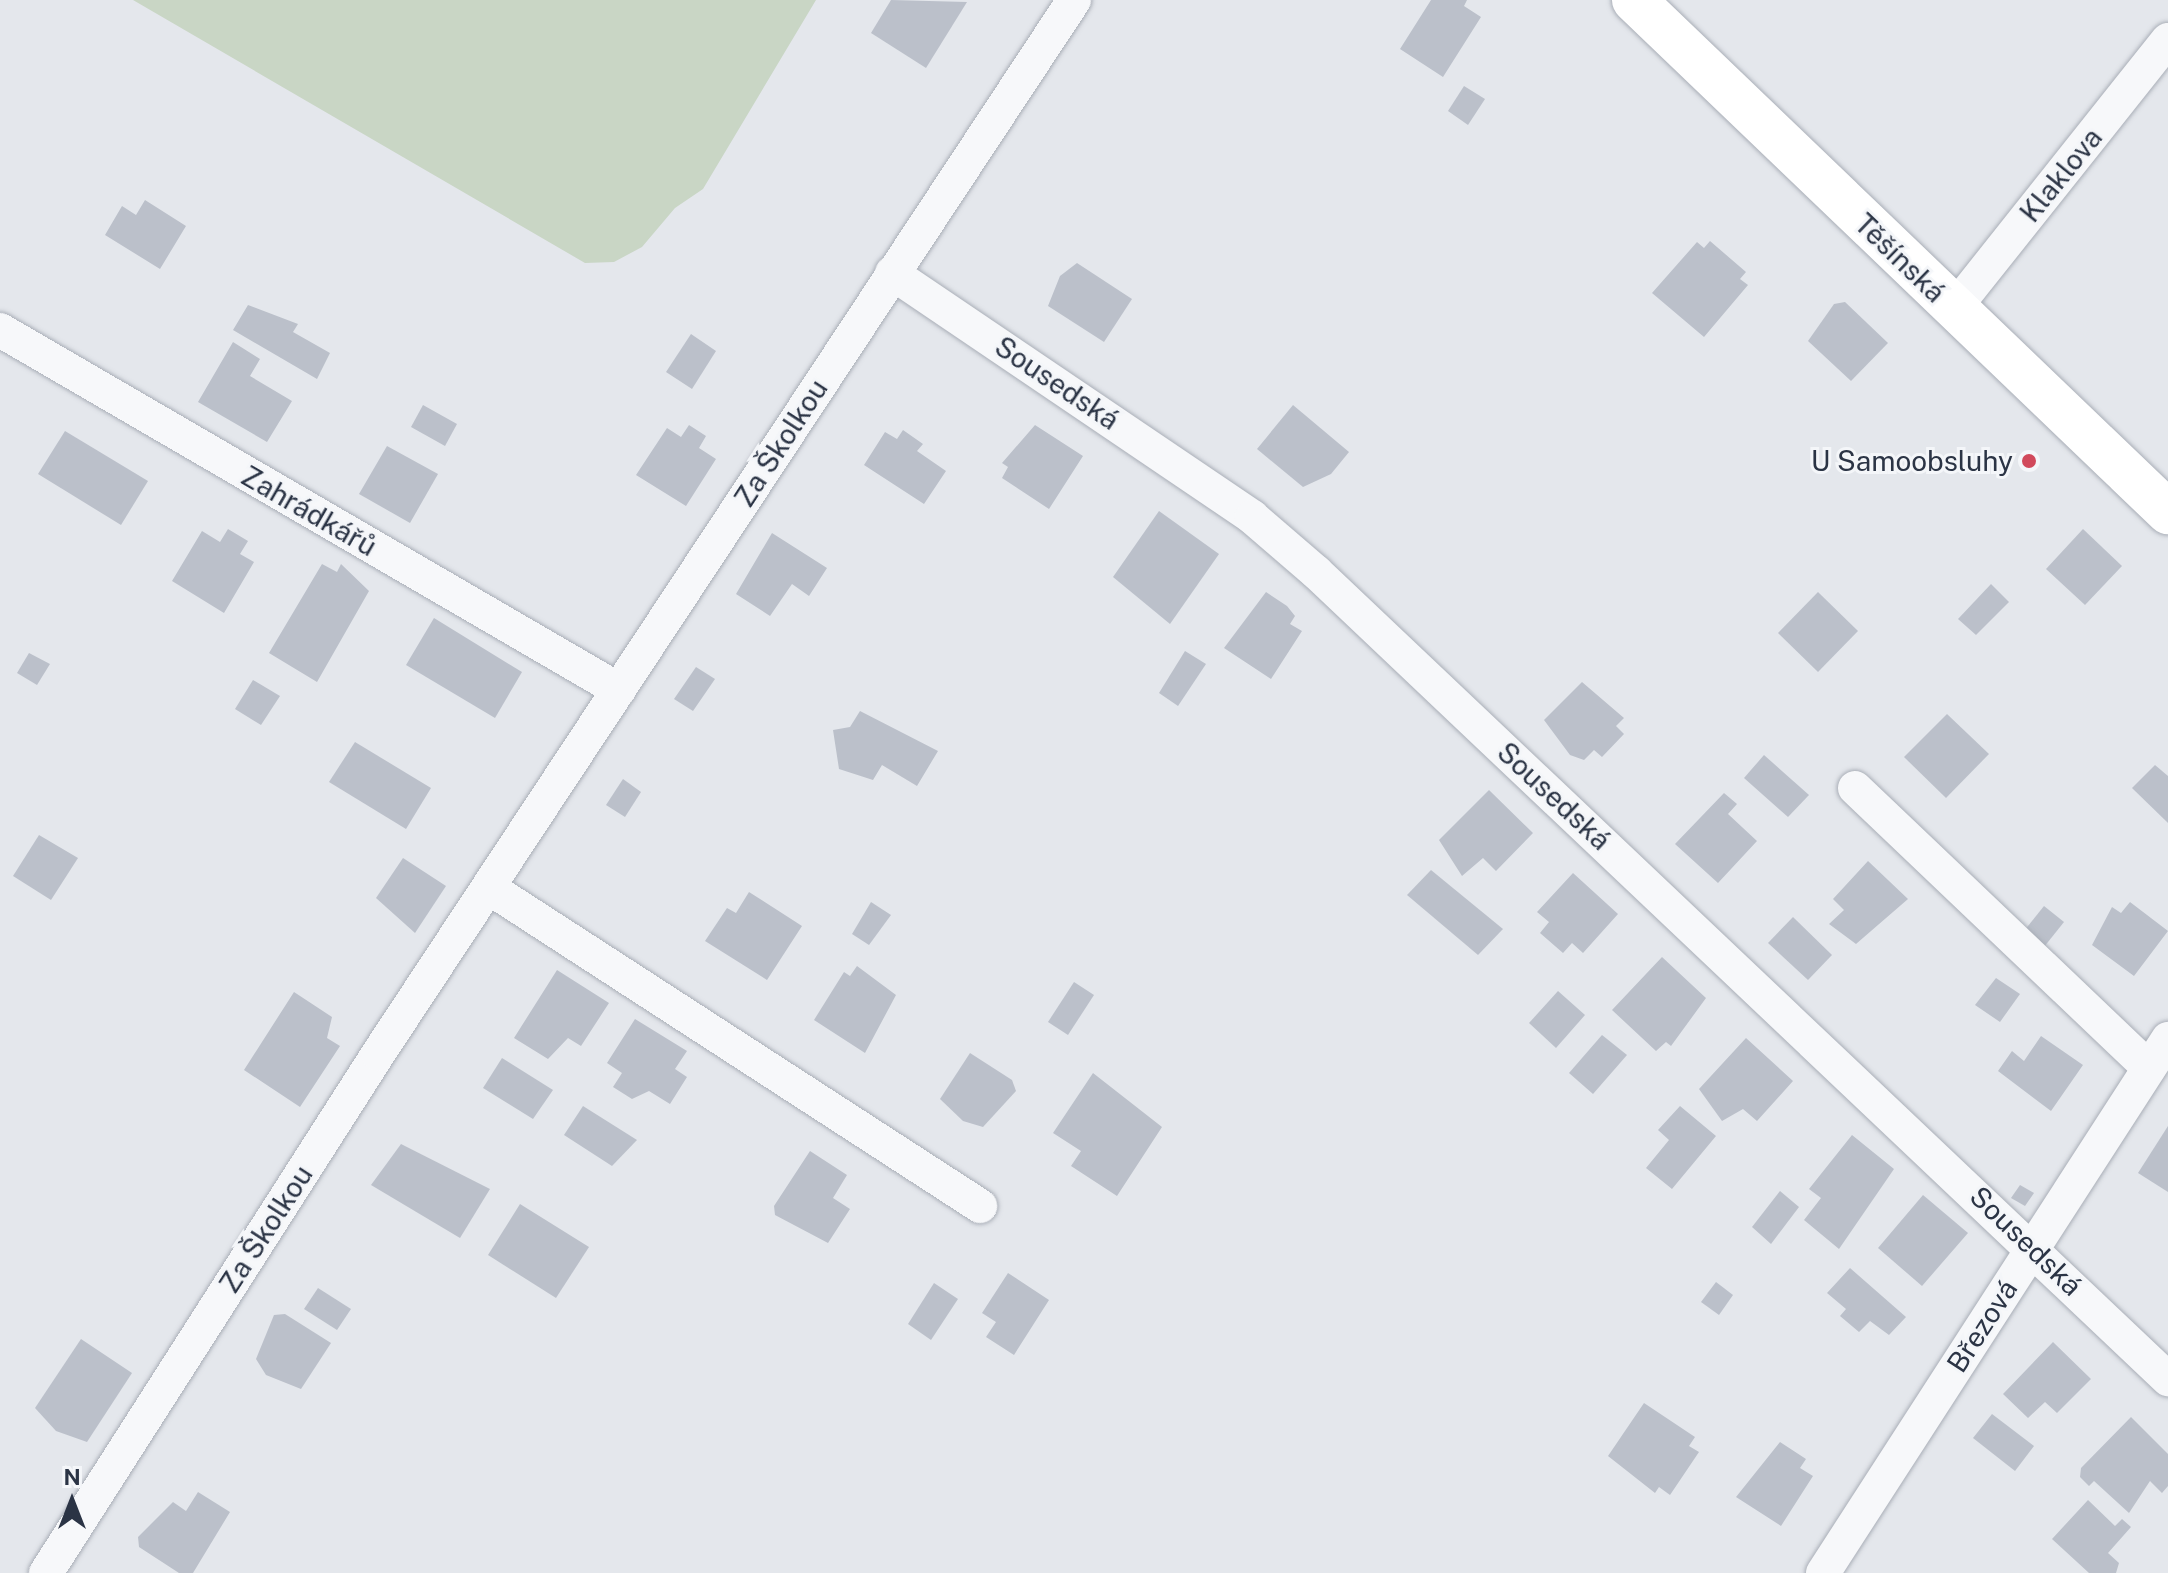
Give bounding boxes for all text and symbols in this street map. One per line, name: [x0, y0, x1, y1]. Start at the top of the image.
street label: Klaklova: [2013, 121, 2109, 229]
street label: Těšínská: [1848, 207, 1952, 309]
street label: Sousedská: [989, 329, 1125, 437]
street label: Za Školkou: [727, 373, 835, 513]
place label: U Samoobsluhy: [1811, 444, 2013, 478]
marker: U Samoobsluhy: [2020, 452, 2038, 470]
street label: Zahrádkářů: [235, 459, 383, 563]
street label: Sousedská: [1490, 735, 1618, 857]
street label: Za Školkou: [212, 1159, 320, 1299]
street label: Sousedská: [1963, 1179, 2089, 1303]
street label: Březová: [1940, 1274, 2024, 1378]
north arrow: [32, 1461, 112, 1541]
text: N: [63, 1464, 81, 1490]

